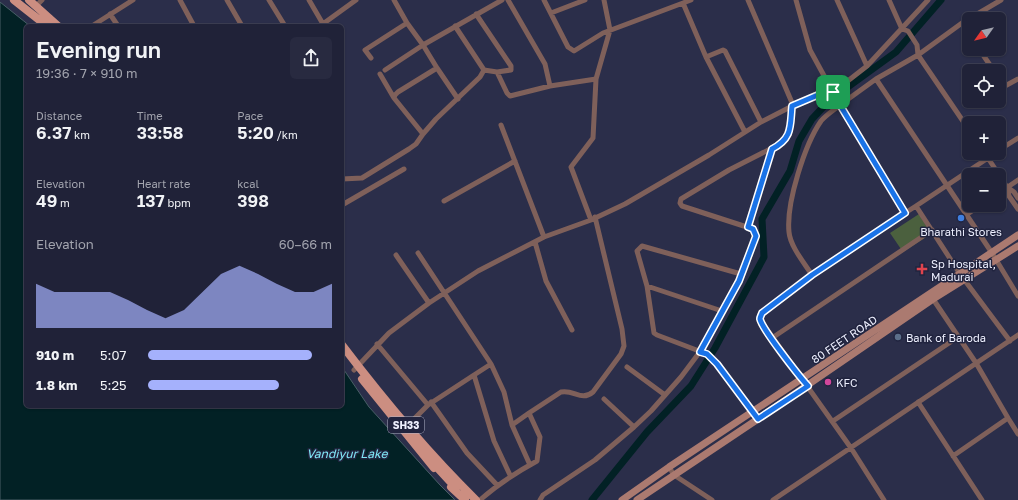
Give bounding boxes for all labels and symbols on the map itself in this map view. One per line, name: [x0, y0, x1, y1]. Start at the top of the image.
north arrow: [962, 12, 1006, 56]
pin: [816, 75, 850, 109]
marker: Bharathi Stores: [956, 213, 966, 223]
place label: Bharathi Stores: [920, 225, 1002, 238]
place label: Sp Hospital, Madurai: [931, 257, 996, 283]
marker: Sp Hospital, Madurai: [916, 263, 928, 275]
street label: 80 FEET ROAD: [809, 312, 880, 366]
place label: Bank of Baroda: [906, 331, 986, 344]
marker: Bank of Baroda: [893, 332, 903, 342]
place label: KFC: [836, 376, 858, 389]
marker: KFC: [823, 377, 833, 387]
road number: SH33: [388, 417, 424, 433]
water label: Vandiyur Lake: [307, 446, 389, 461]

